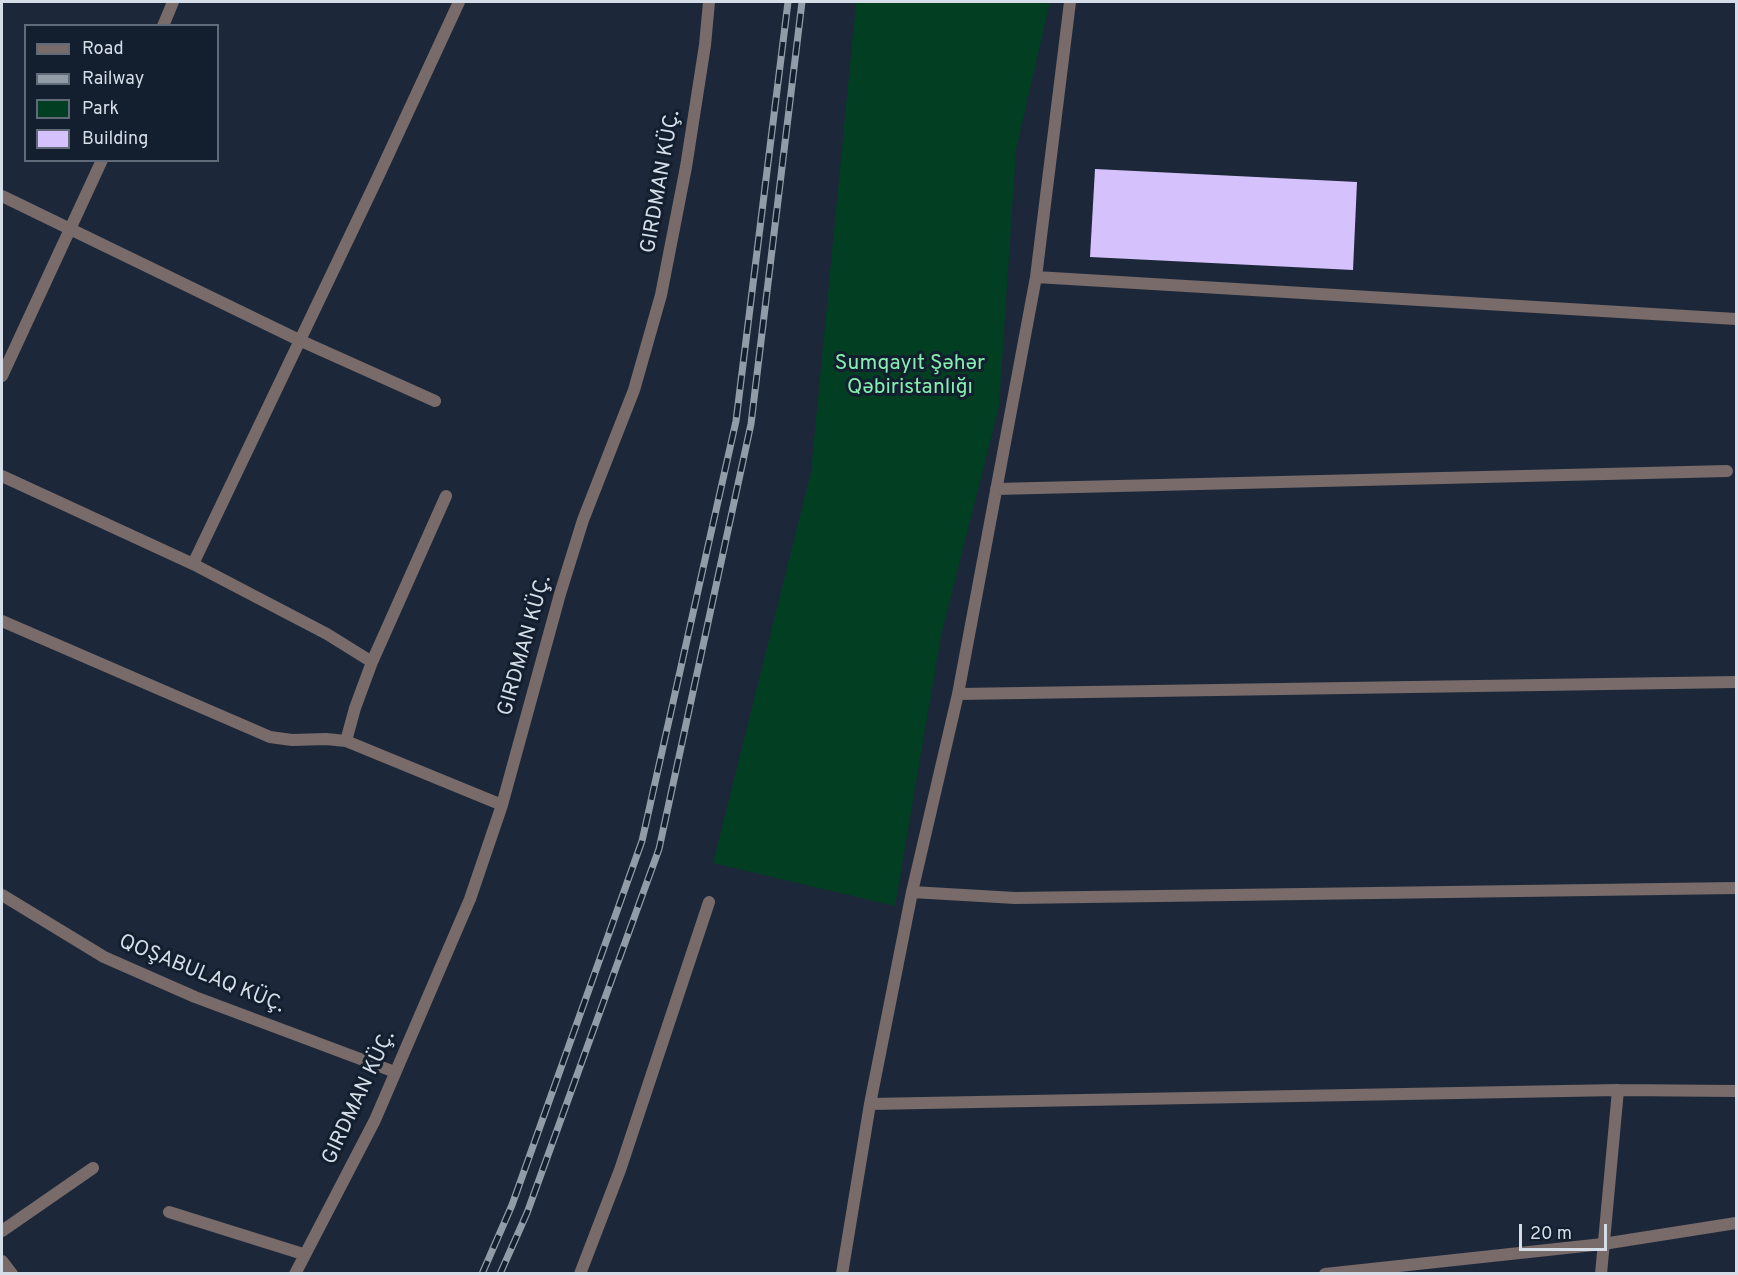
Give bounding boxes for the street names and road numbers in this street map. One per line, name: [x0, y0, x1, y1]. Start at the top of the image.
street label: GIRDMAN KÜÇ.: [637, 108, 687, 256]
street label: GIRDMAN KÜÇ.: [494, 573, 558, 719]
street label: QOŞABULAQ KÜÇ.: [114, 930, 288, 1020]
street label: GIRDMAN KÜÇ.: [318, 1027, 402, 1169]

